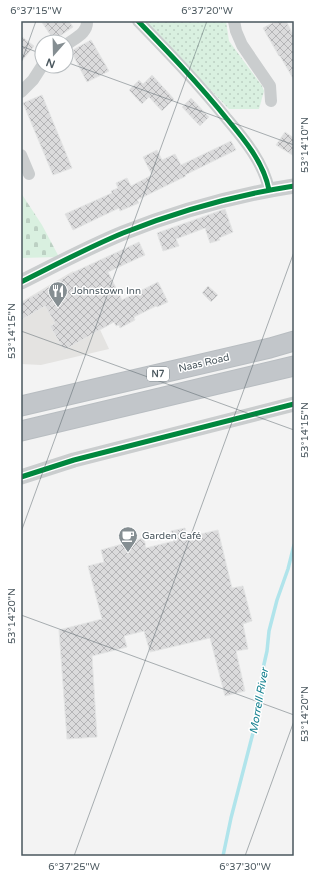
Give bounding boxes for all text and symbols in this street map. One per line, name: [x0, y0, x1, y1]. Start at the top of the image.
text: 6°37'15"W: [10, 5, 62, 17]
text: 6°37'20"W: [181, 5, 233, 17]
north arrow: [34, 34, 74, 74]
text: N: [44, 55, 57, 71]
text: 53°14'10"N: [299, 117, 311, 173]
restaurant icon: Johnstown Inn: [47, 280, 69, 308]
place label: Johnstown Inn: [72, 285, 141, 297]
text: 53°14'15"N: [6, 303, 18, 359]
street label: Naas Road: [177, 351, 231, 375]
road number: N7: [147, 367, 169, 381]
text: 53°14'15"N: [299, 402, 311, 458]
cafe icon: Garden Café: [117, 525, 139, 553]
place label: Garden Café: [142, 530, 201, 542]
text: 53°14'20"N: [6, 588, 18, 644]
water label: Morrell River: [247, 665, 272, 735]
text: 53°14'20"N: [299, 686, 311, 742]
text: 6°37'25"W: [48, 861, 100, 873]
text: 6°37'30"W: [219, 861, 271, 873]

